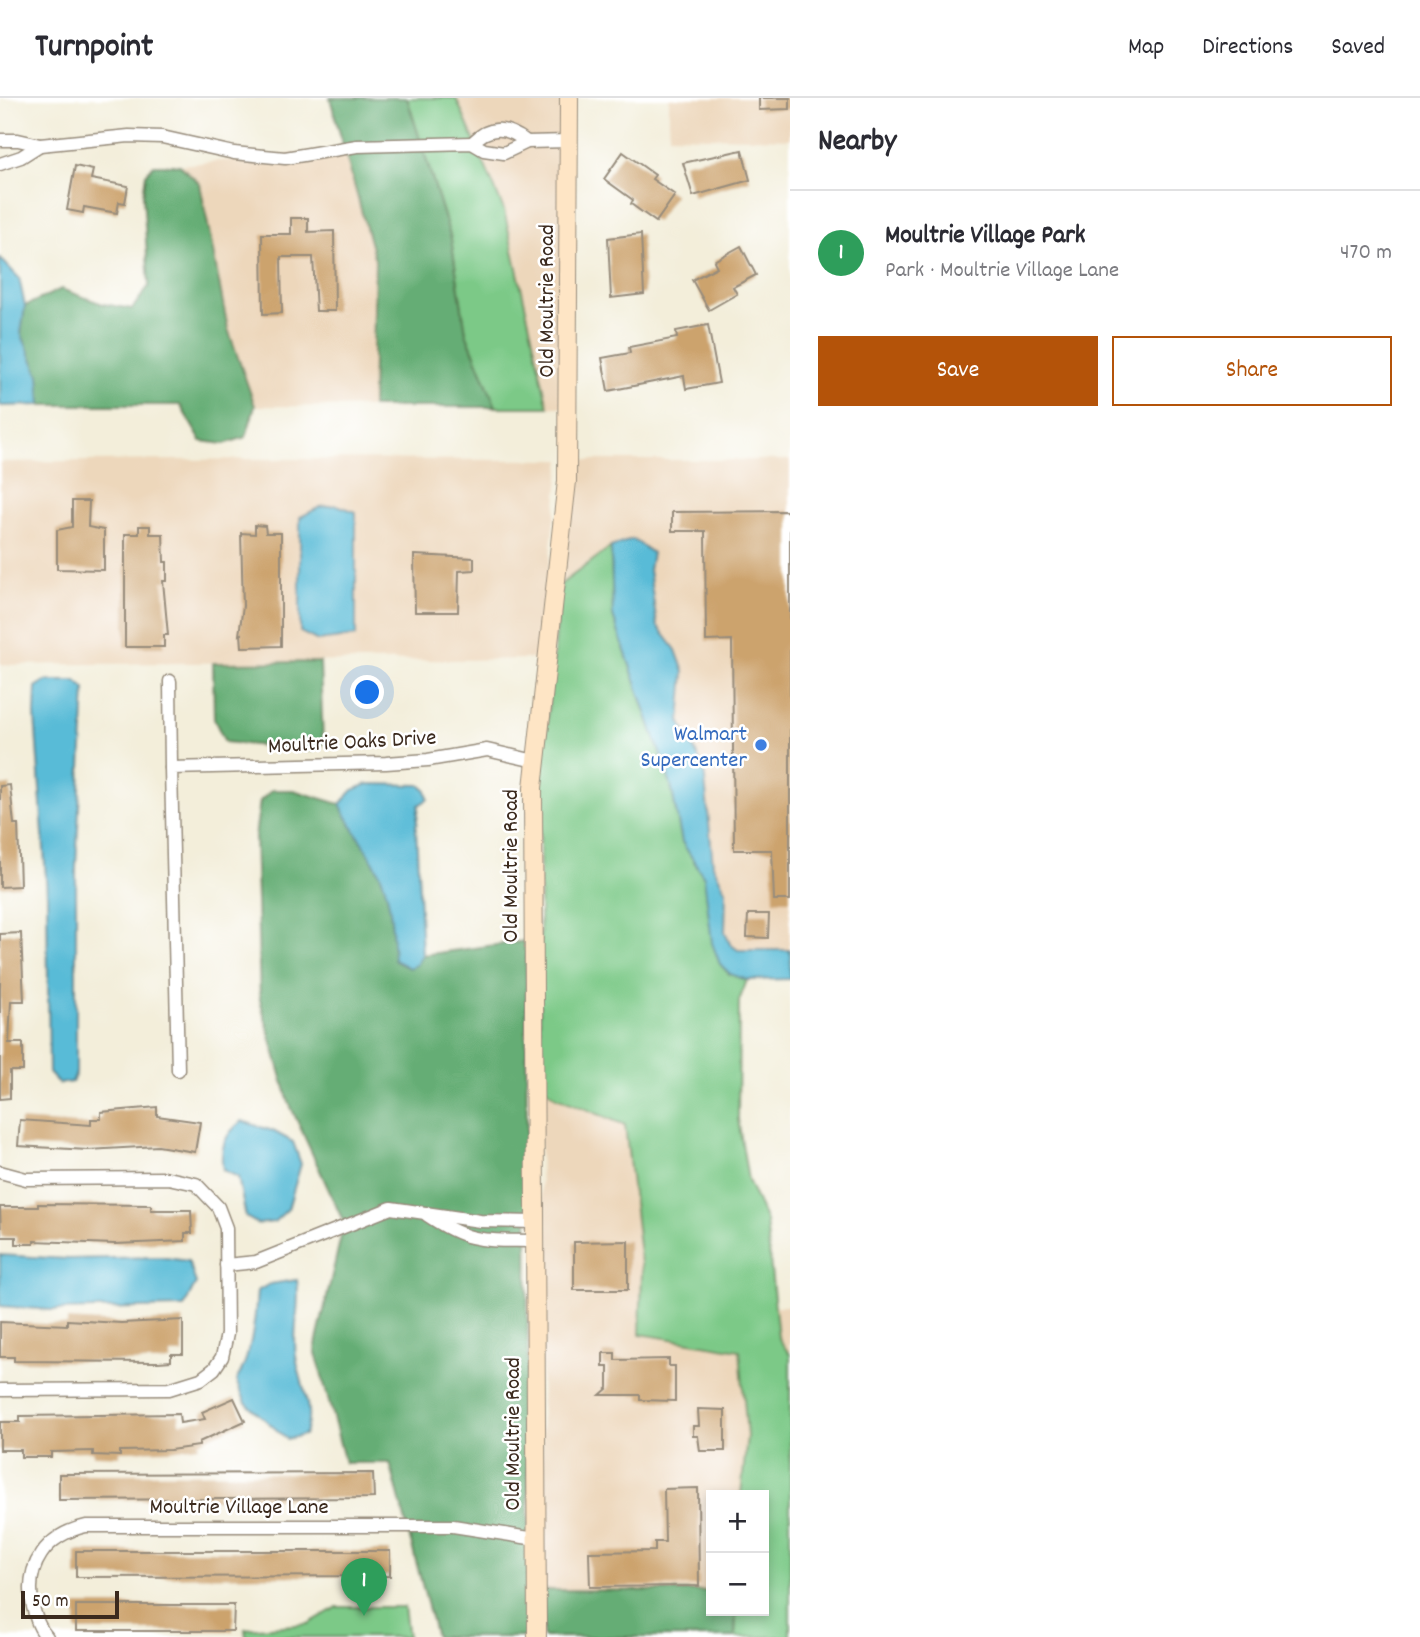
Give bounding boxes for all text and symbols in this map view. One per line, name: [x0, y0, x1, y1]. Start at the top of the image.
text: Turnpoint: [35, 25, 153, 72]
text: Map: [1128, 31, 1164, 65]
text: Directions: [1202, 31, 1293, 65]
text: Saved: [1331, 31, 1385, 65]
text: Nearby: [818, 122, 896, 165]
text: Moultrie Village Park: [885, 218, 1086, 255]
street label: Old Moultrie Road: [532, 224, 565, 378]
text: 1: [838, 237, 844, 270]
text: 470 m: [1340, 237, 1392, 270]
text: Park · Moultrie Village Lane: [885, 255, 1119, 288]
button: Save: [818, 336, 1098, 406]
button: Share: [1112, 336, 1392, 406]
your location: [350, 675, 384, 709]
place label: Walmart Supercenter: [641, 719, 747, 778]
street label: Moultrie Oaks Drive: [267, 723, 437, 764]
marker: Walmart Supercenter: [753, 737, 769, 753]
street label: Old Moultrie Road: [496, 789, 529, 943]
street label: Old Moultrie Road: [498, 1357, 531, 1511]
map controls: [706, 1490, 769, 1616]
button: +: [706, 1490, 769, 1553]
street label: Moultrie Village Lane: [149, 1492, 329, 1525]
button: −: [706, 1553, 769, 1616]
pin: 1: [341, 1558, 387, 1616]
scale bar: [21, 1588, 119, 1620]
text: 50 m: [32, 1589, 69, 1616]

